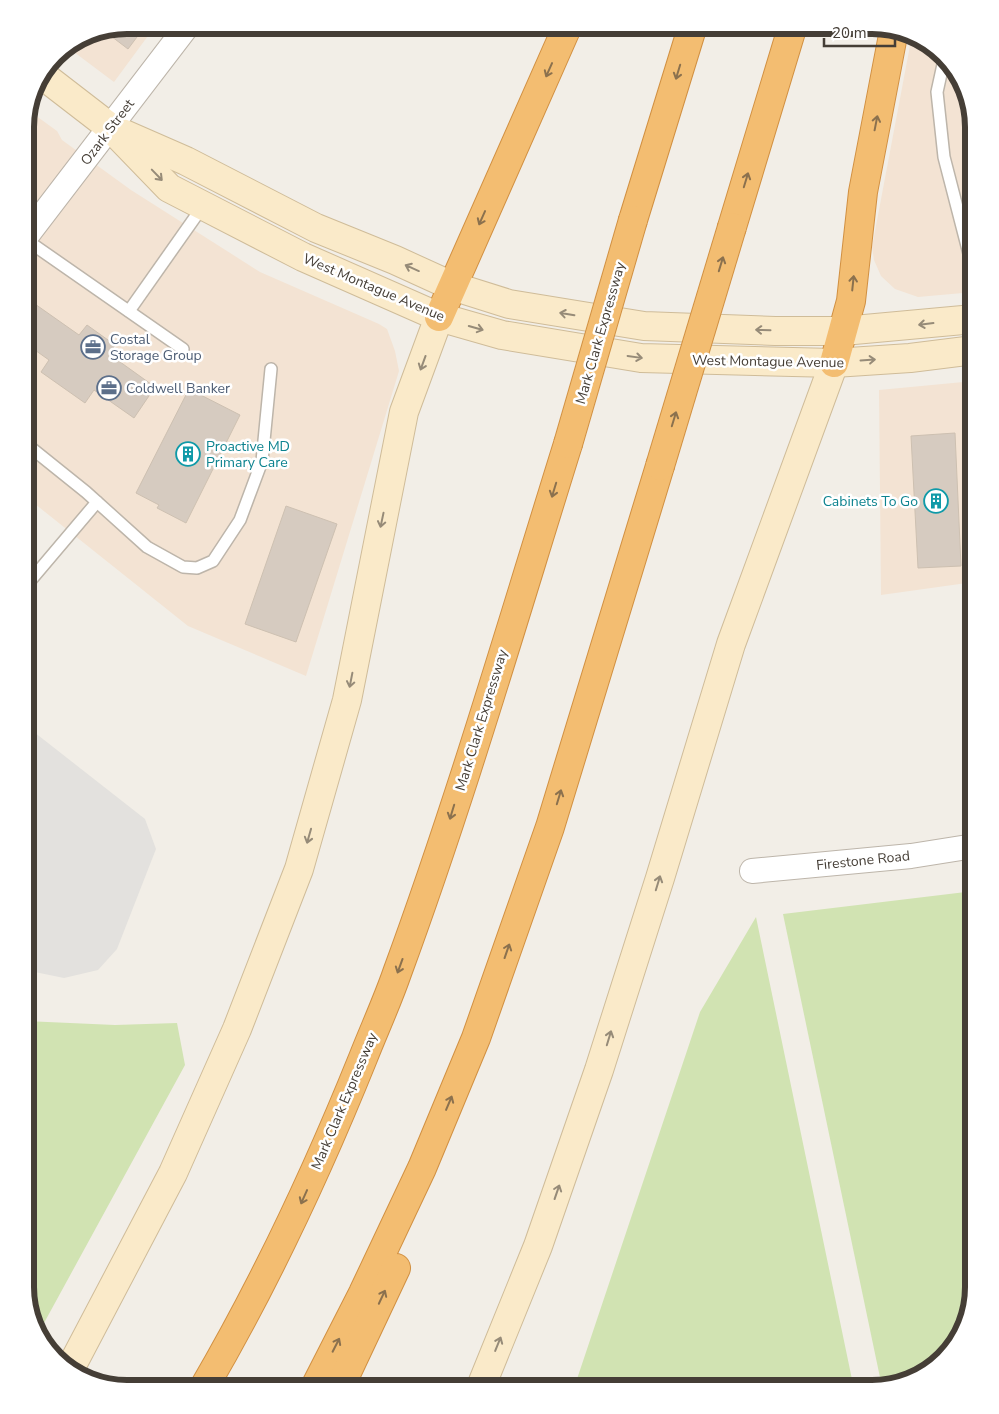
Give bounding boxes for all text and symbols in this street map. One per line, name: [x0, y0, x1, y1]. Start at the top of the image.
scale bar: [824, 15, 895, 47]
text: 20 m: [832, 23, 867, 43]
one-way arrow: [543, 62, 553, 77]
one-way arrow: [673, 63, 683, 79]
street label: Ozark Street: [76, 95, 139, 169]
one-way arrow: [872, 115, 881, 131]
one-way arrow: [151, 169, 163, 182]
one-way arrow: [741, 173, 751, 189]
one-way arrow: [477, 210, 487, 225]
street label: West Montague Avenue: [300, 249, 447, 326]
one-way arrow: [716, 256, 726, 272]
street label: Mark Clark Expressway: [571, 259, 630, 406]
one-way arrow: [405, 262, 420, 272]
one-way arrow: [848, 276, 858, 292]
one-way arrow: [559, 308, 575, 318]
one-way arrow: [918, 319, 934, 329]
one-way arrow: [467, 323, 483, 333]
one-way arrow: [756, 326, 772, 335]
place label: Costal Storage Group: [110, 330, 202, 365]
office icon: Costal Storage Group: [80, 334, 106, 360]
street label: West Montague Avenue: [692, 351, 844, 372]
one-way arrow: [627, 352, 643, 362]
one-way arrow: [417, 355, 427, 370]
one-way arrow: [859, 356, 875, 365]
office icon: Coldwell Banker: [96, 375, 122, 401]
place label: Coldwell Banker: [126, 379, 230, 398]
one-way arrow: [669, 412, 679, 428]
place label: Proactive MD Primary Care: [206, 437, 290, 472]
building icon: Proactive MD Primary Care: [175, 441, 201, 467]
one-way arrow: [548, 482, 558, 498]
building icon: Cabinets To Go: [923, 488, 949, 514]
place label: Cabinets To Go: [823, 492, 918, 511]
one-way arrow: [377, 512, 386, 528]
street label: Mark Clark Expressway: [451, 646, 512, 793]
one-way arrow: [346, 671, 355, 687]
one-way arrow: [554, 789, 564, 805]
one-way arrow: [447, 804, 457, 820]
one-way arrow: [303, 828, 313, 844]
street label: Firestone Road: [815, 846, 911, 875]
one-way arrow: [654, 876, 664, 892]
one-way arrow: [503, 944, 512, 959]
one-way arrow: [395, 958, 404, 973]
street label: Mark Clark Expressway: [307, 1029, 382, 1173]
one-way arrow: [605, 1031, 615, 1047]
one-way arrow: [444, 1096, 454, 1111]
one-way arrow: [552, 1184, 562, 1200]
one-way arrow: [298, 1189, 308, 1204]
one-way arrow: [378, 1290, 387, 1305]
one-way arrow: [494, 1337, 504, 1352]
one-way arrow: [331, 1338, 341, 1353]

